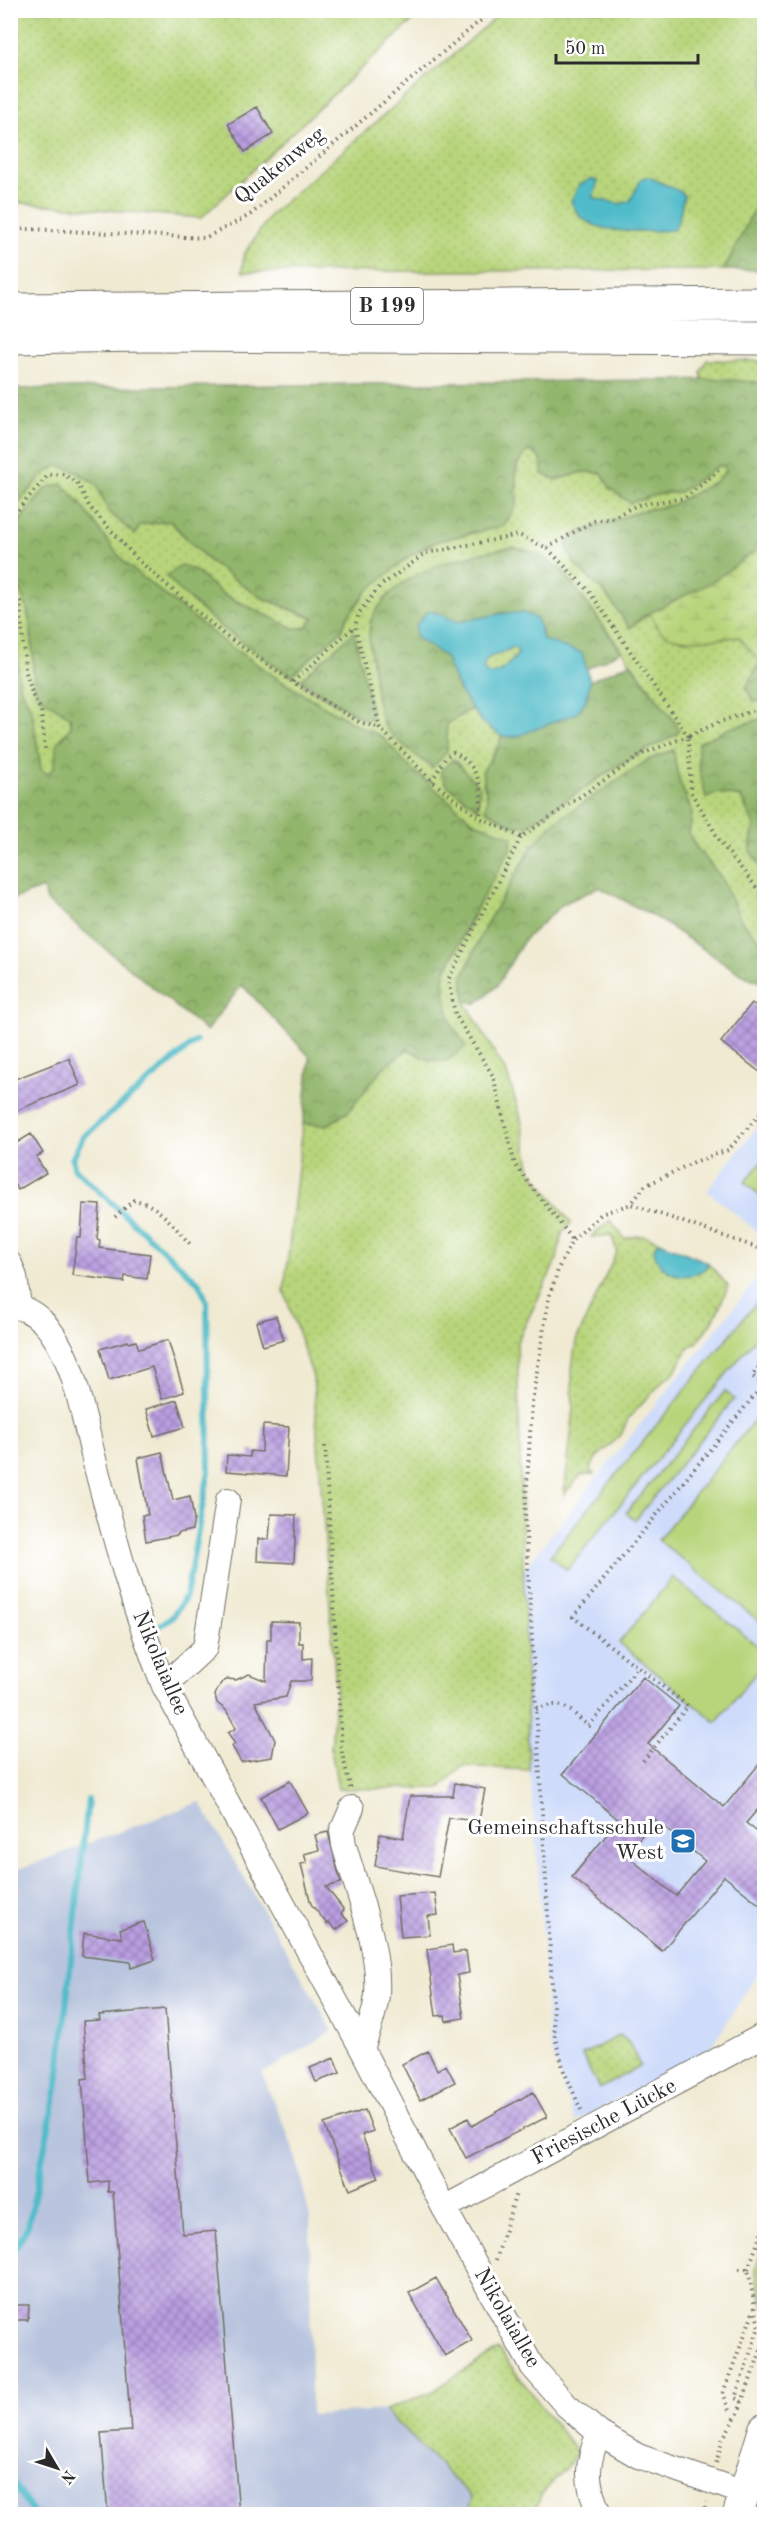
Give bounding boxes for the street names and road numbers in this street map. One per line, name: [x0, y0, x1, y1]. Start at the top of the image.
street label: Quakenweg: [231, 123, 330, 209]
road number: B 199: [351, 288, 423, 324]
street label: Nikolaiallee: [128, 1608, 192, 1718]
street label: Friesische Lücke: [528, 2075, 680, 2169]
street label: Nikolaiallee: [470, 2264, 544, 2372]

